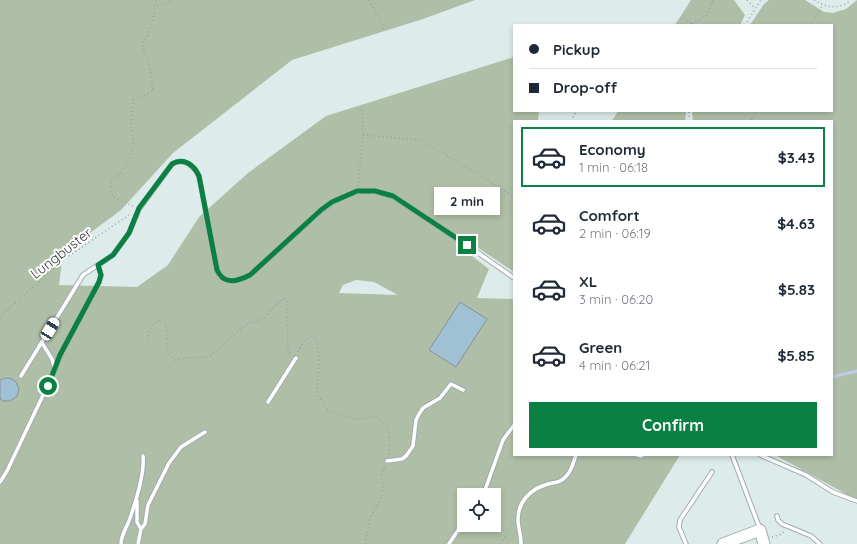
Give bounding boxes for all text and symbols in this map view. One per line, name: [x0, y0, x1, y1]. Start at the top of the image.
text: Pickup: [553, 40, 600, 59]
text: Drop-off: [553, 78, 617, 97]
icon: car: [531, 139, 567, 175]
text: Economy: [579, 140, 646, 159]
text: $3.43: [778, 148, 815, 167]
text: 1 min · 06:18: [579, 159, 648, 175]
callout: 2 min: [434, 187, 500, 215]
text: 2 min: [450, 193, 484, 209]
icon: car: [531, 205, 567, 241]
text: Comfort: [579, 206, 640, 225]
text: $4.63: [777, 214, 815, 233]
street label: Lungbuster: [27, 223, 96, 283]
text: 2 min · 06:19: [579, 225, 651, 241]
route end: [458, 236, 476, 254]
icon: car: [531, 271, 567, 307]
text: XL: [579, 272, 597, 291]
text: $5.83: [778, 280, 815, 299]
text: 3 min · 06:20: [579, 291, 653, 307]
car: [39, 316, 61, 342]
icon: car: [531, 337, 567, 373]
text: Green: [579, 338, 622, 357]
text: $5.85: [777, 346, 815, 365]
text: 4 min · 06:21: [579, 357, 650, 373]
route start: [39, 377, 57, 395]
button: Confirm: [529, 402, 817, 448]
map controls: [457, 488, 501, 532]
button: locate: [457, 488, 501, 532]

